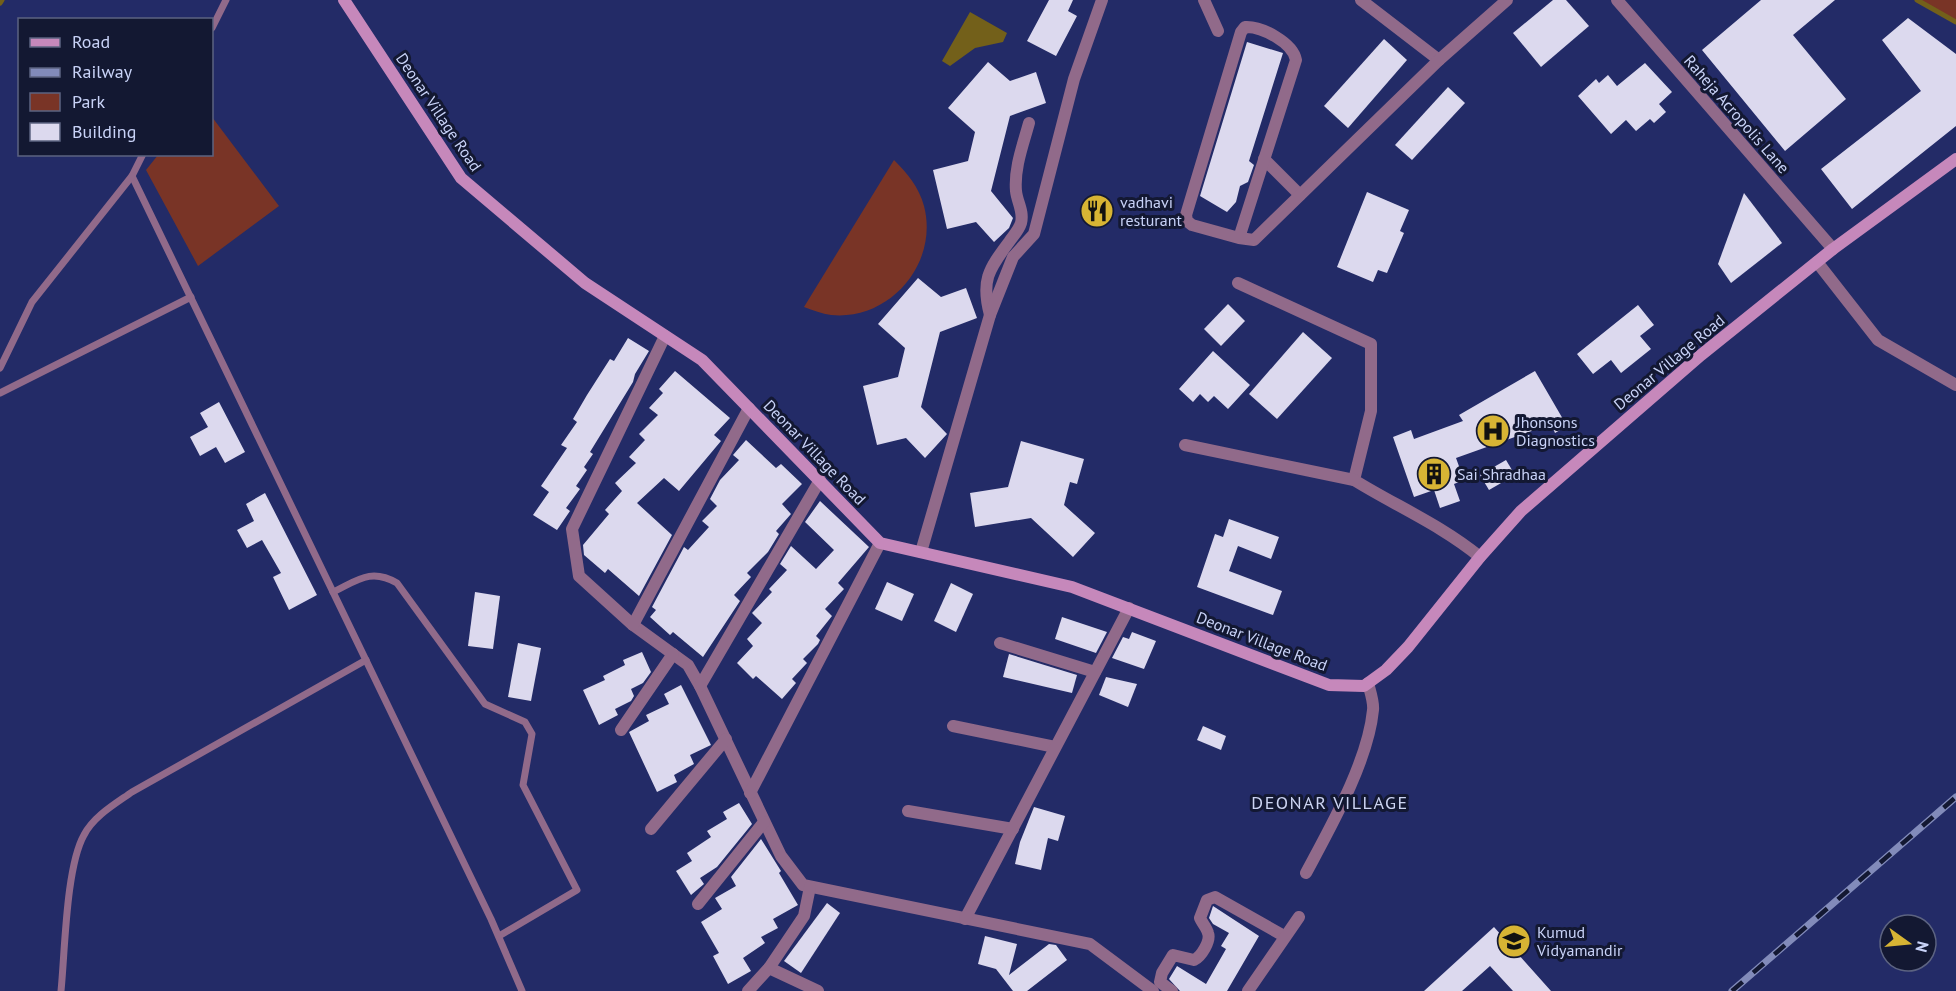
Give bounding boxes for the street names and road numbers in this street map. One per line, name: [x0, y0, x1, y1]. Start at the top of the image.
street label: Deonar Village Road: [392, 49, 486, 175]
street label: Raheja Acropolis Lane: [1680, 51, 1794, 177]
street label: Deonar Village Road: [1610, 310, 1728, 414]
street label: Deonar Village Road: [760, 395, 870, 509]
street label: Deonar Village Road: [1194, 607, 1330, 675]

